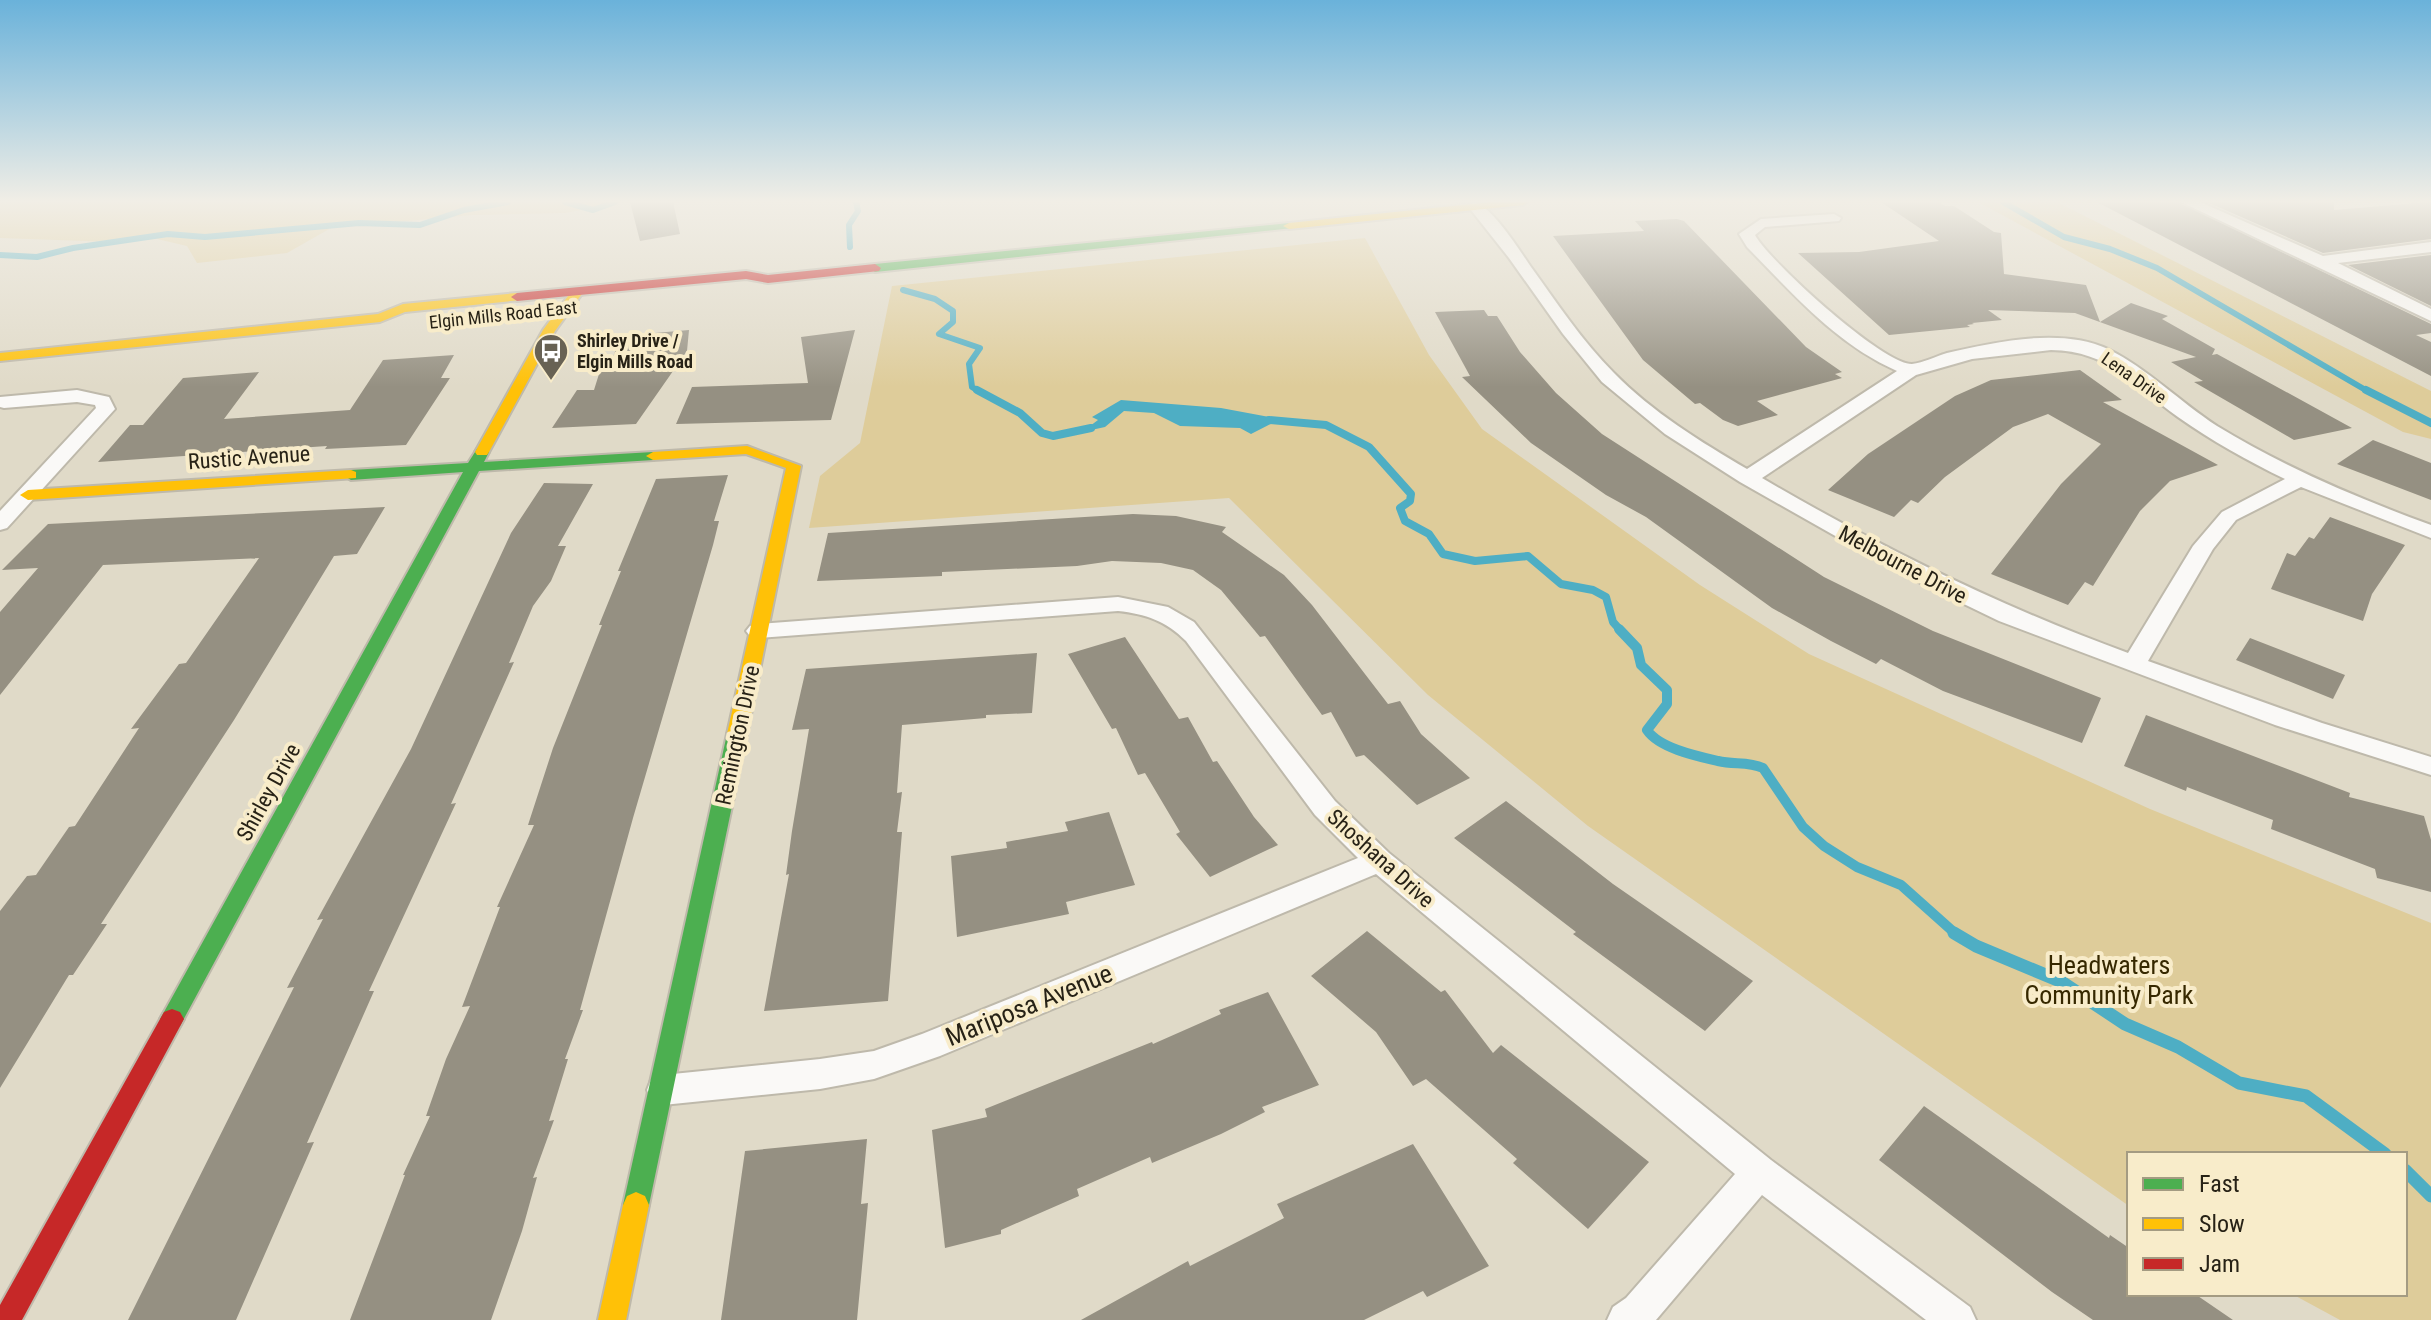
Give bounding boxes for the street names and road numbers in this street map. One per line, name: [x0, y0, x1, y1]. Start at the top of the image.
street label: Elgin Mills Road East: [428, 296, 578, 333]
street label: Lena Drive: [2098, 348, 2171, 408]
street label: Rustic Avenue: [187, 441, 311, 474]
street label: Melbourne Drive: [1835, 520, 1971, 609]
street label: Remington Drive: [710, 663, 764, 807]
street label: Shirley Drive: [232, 739, 305, 845]
street label: Shoshana Drive: [1322, 804, 1439, 913]
street label: Mariposa Avenue: [941, 958, 1117, 1052]

